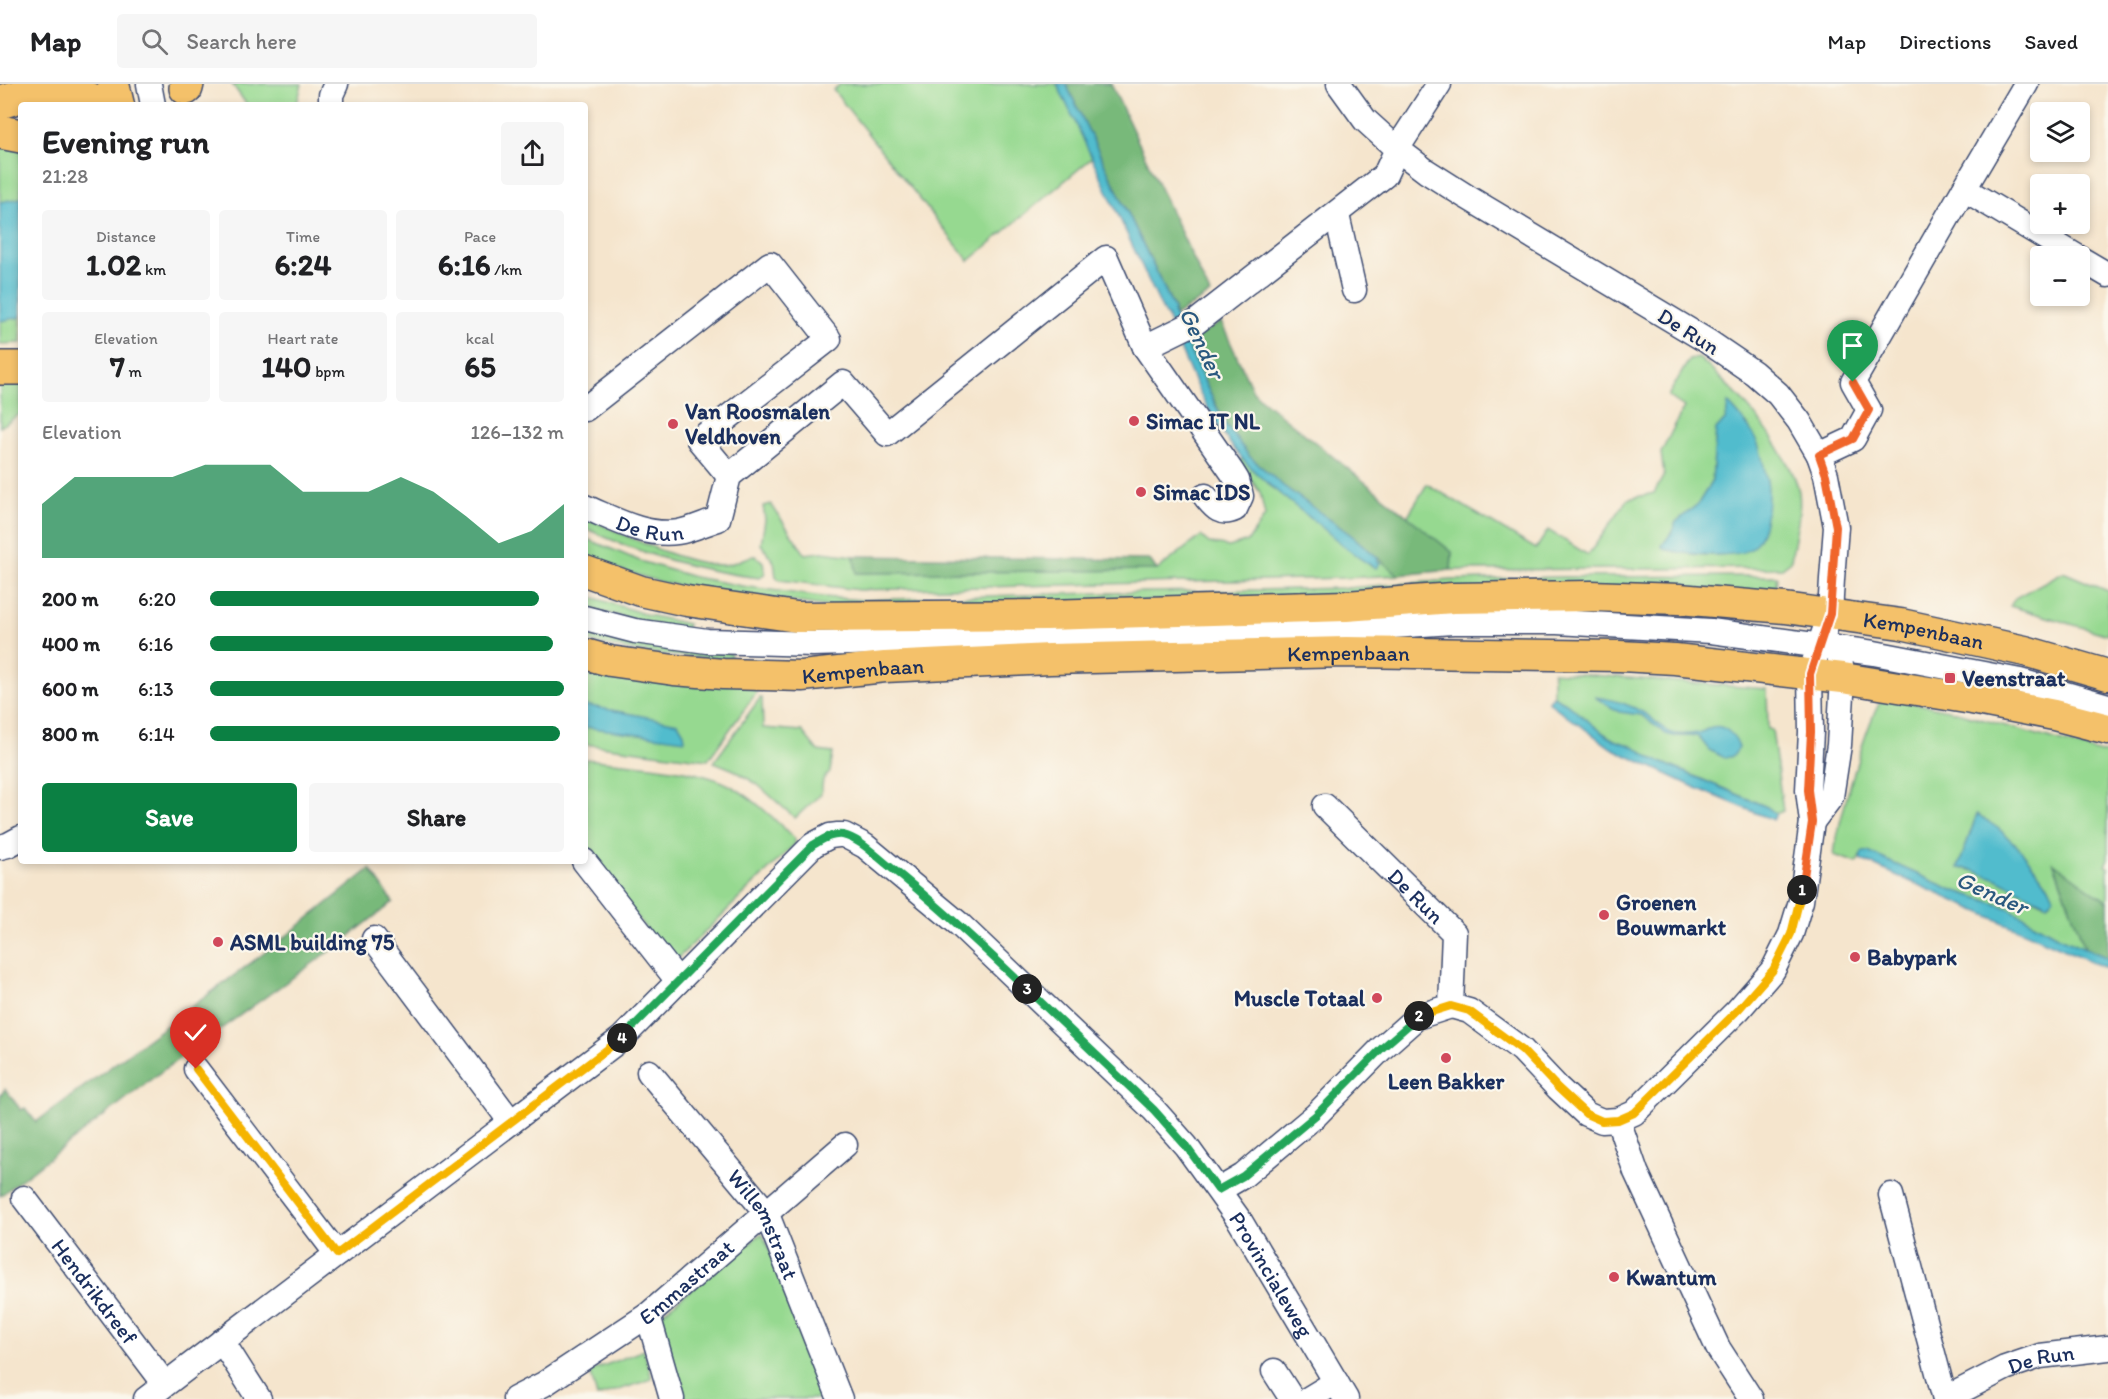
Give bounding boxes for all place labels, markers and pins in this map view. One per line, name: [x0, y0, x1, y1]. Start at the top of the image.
pin: [1827, 320, 1878, 382]
place label: Van Roosmalen Veldhoven: [685, 398, 830, 450]
place label: Simac IT NL: [1146, 408, 1261, 435]
marker: Simac IT NL: [1127, 414, 1141, 428]
marker: Van Roosmalen Veldhoven: [666, 417, 680, 431]
place label: Simac IDS: [1153, 479, 1250, 506]
marker: Simac IDS: [1134, 485, 1148, 499]
place label: Veenstraat: [1962, 665, 2066, 692]
marker: Veenstraat: [1943, 671, 1957, 685]
pin: 1: [1787, 875, 1817, 905]
place label: Groenen Bouwmarkt: [1616, 889, 1727, 941]
marker: Groenen Bouwmarkt: [1597, 908, 1611, 922]
place label: ASML building 75: [229, 929, 395, 956]
marker: ASML building 75: [211, 935, 225, 949]
place label: Babypark: [1867, 944, 1958, 971]
marker: Babypark: [1848, 950, 1862, 964]
pin: 3: [1012, 974, 1042, 1004]
place label: Muscle Totaal: [1234, 985, 1366, 1012]
marker: Muscle Totaal: [1370, 991, 1384, 1005]
pin: 2: [1404, 1001, 1434, 1031]
pin: [170, 1007, 221, 1069]
pin: 4: [607, 1023, 637, 1053]
marker: Leen Bakker: [1439, 1051, 1453, 1065]
place label: Leen Bakker: [1388, 1068, 1506, 1095]
place label: Kwantum: [1626, 1264, 1717, 1291]
marker: Kwantum: [1607, 1270, 1621, 1284]

